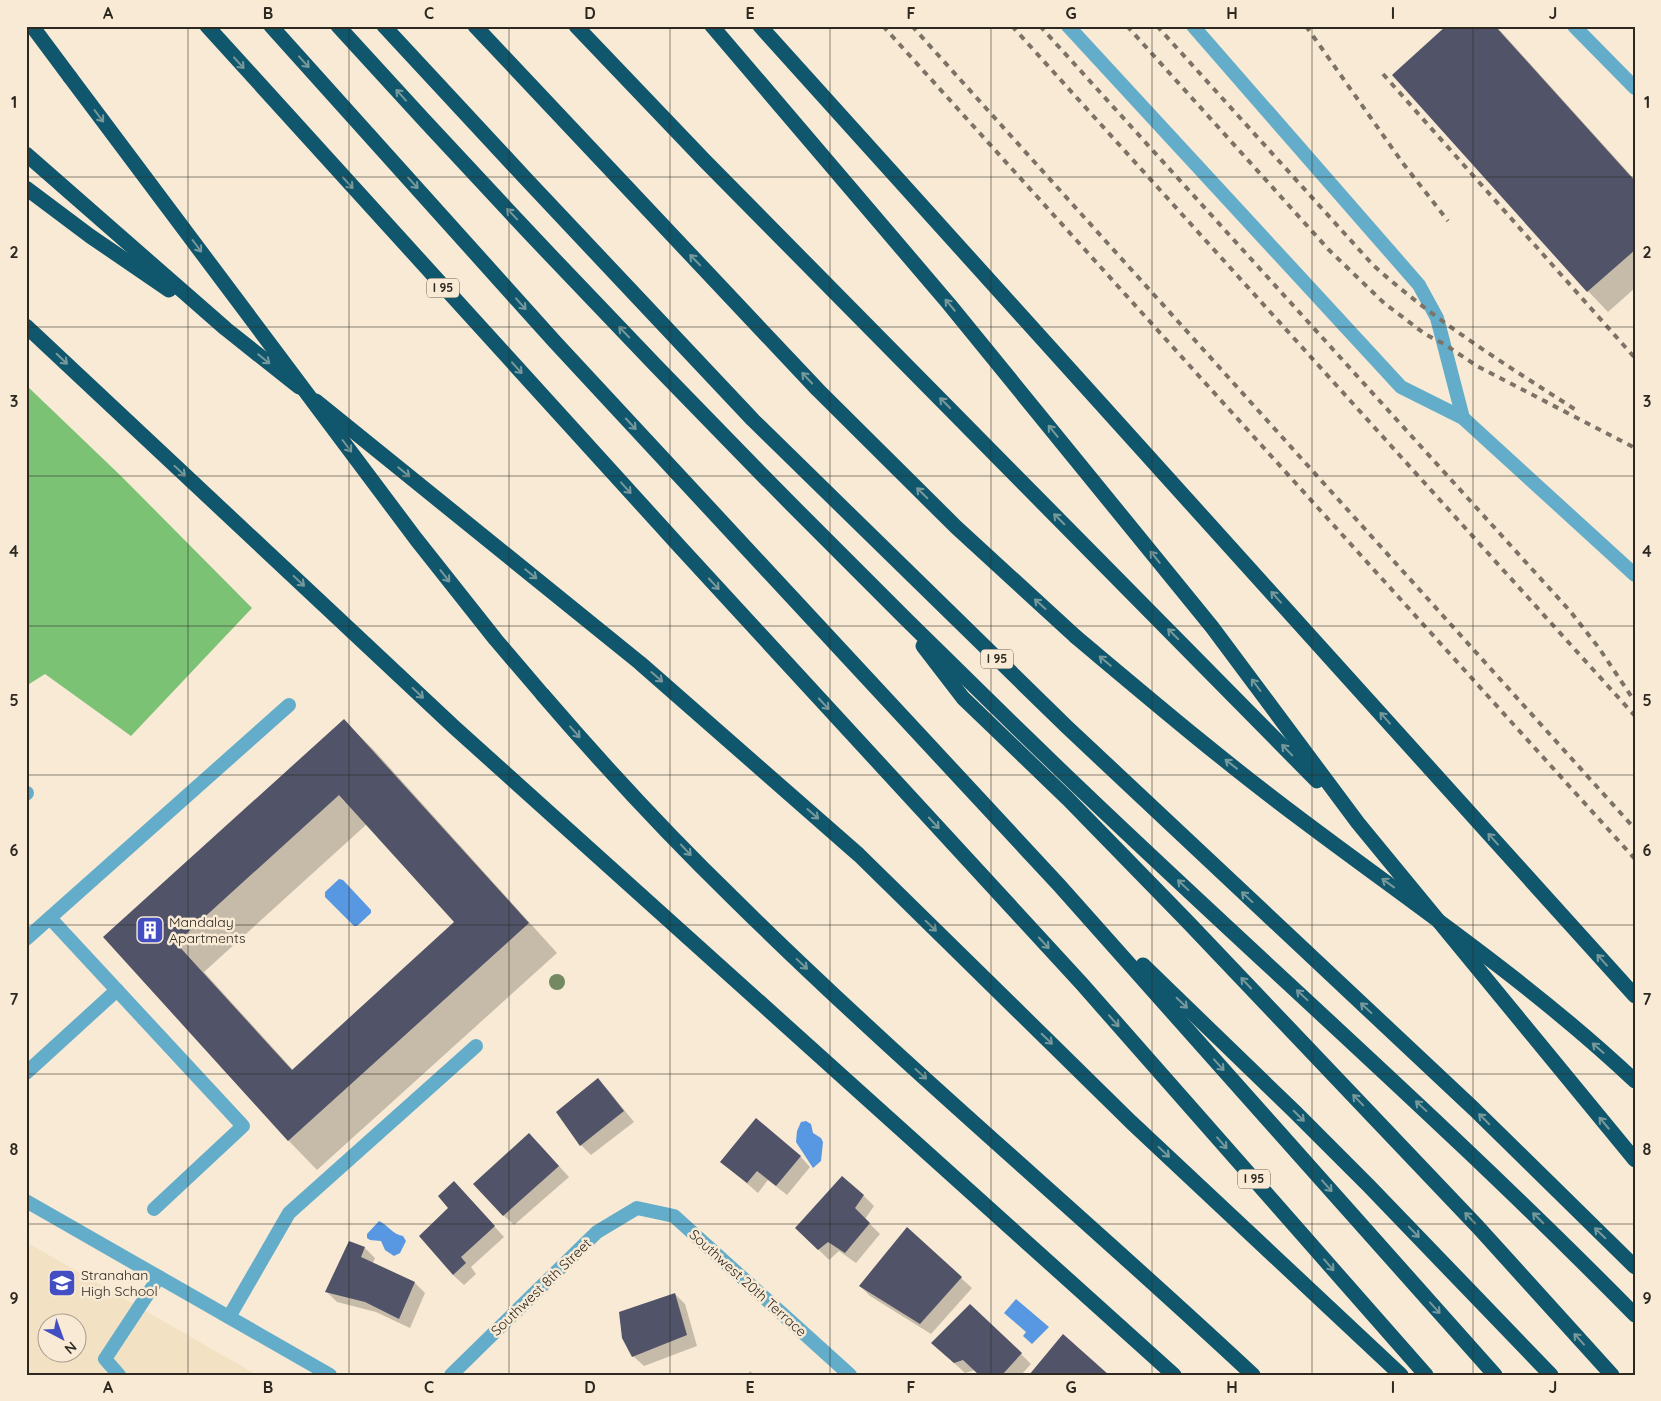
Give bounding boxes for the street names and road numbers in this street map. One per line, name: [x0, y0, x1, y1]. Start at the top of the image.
road number: I 95: [427, 278, 459, 298]
road number: I 95: [981, 650, 1013, 669]
road number: I 95: [1238, 1170, 1270, 1188]
street label: Southwest 20th Terrace: [685, 1225, 811, 1341]
street label: Southwest 8th Street: [487, 1234, 595, 1340]

